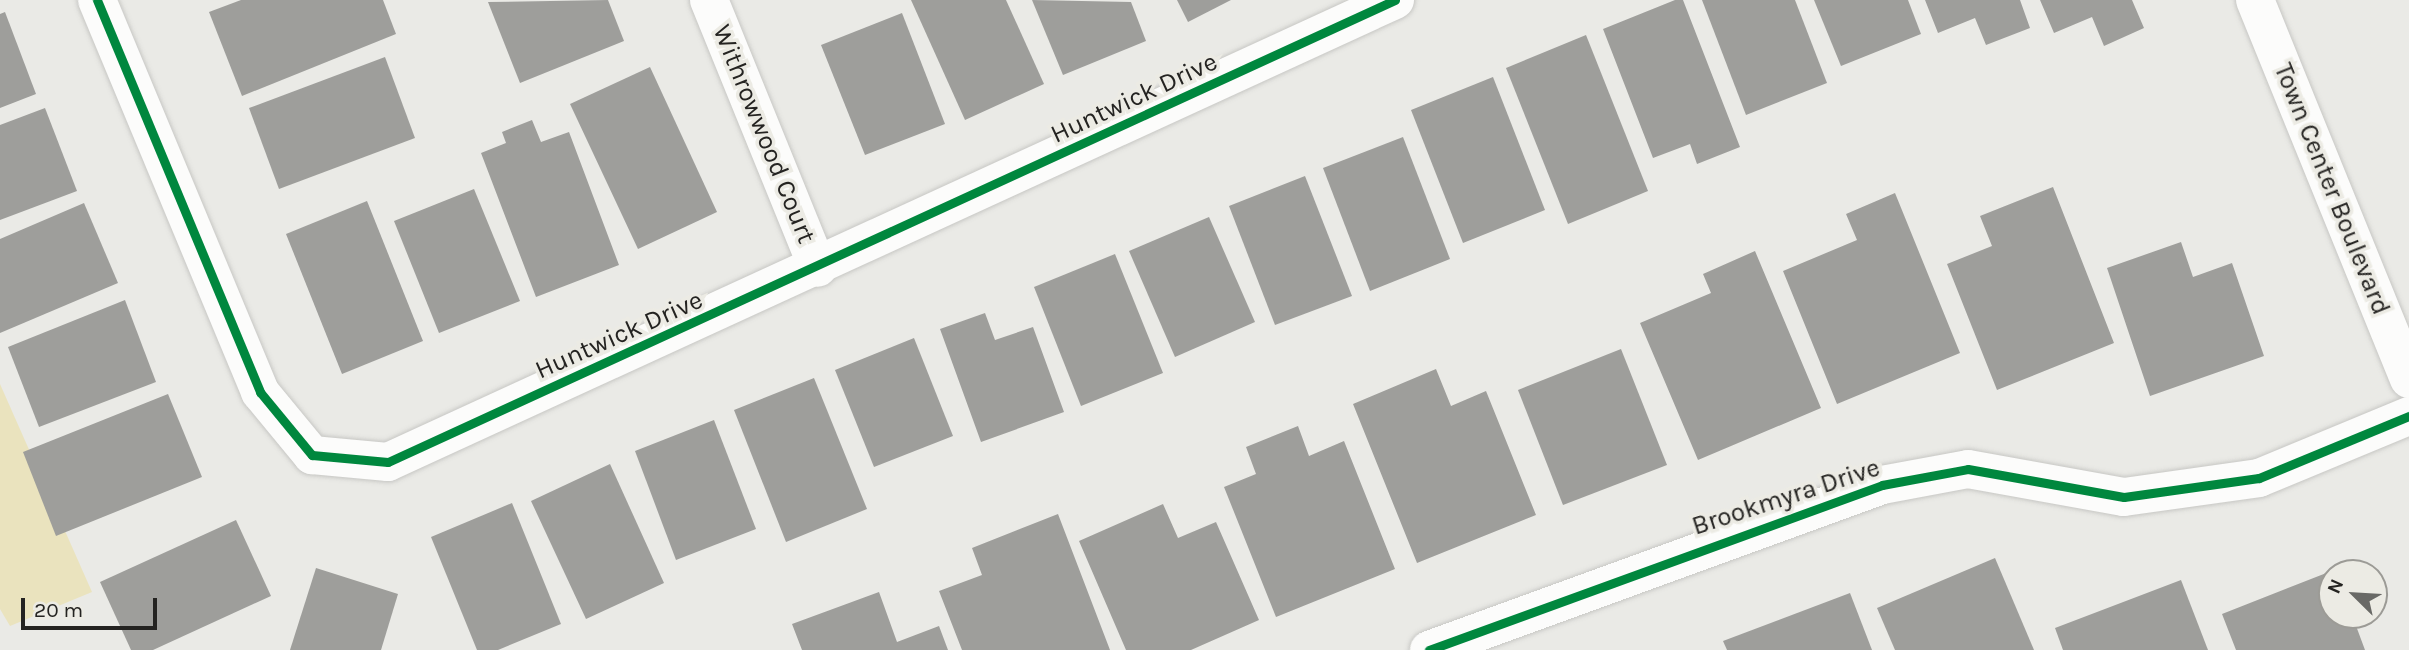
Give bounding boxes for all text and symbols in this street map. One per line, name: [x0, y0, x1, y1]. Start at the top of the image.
street label: Withrowwood Court: [706, 20, 822, 248]
street label: Huntwick Drive: [1046, 46, 1222, 150]
street label: Town Center Boulevard: [2267, 59, 2397, 319]
street label: Huntwick Drive: [530, 284, 708, 386]
street label: Brookmyra Drive: [1688, 452, 1884, 542]
north arrow: [2318, 559, 2388, 629]
text: N: [2323, 576, 2348, 597]
scale bar: [24, 584, 161, 628]
text: 20 m: [34, 598, 83, 622]

